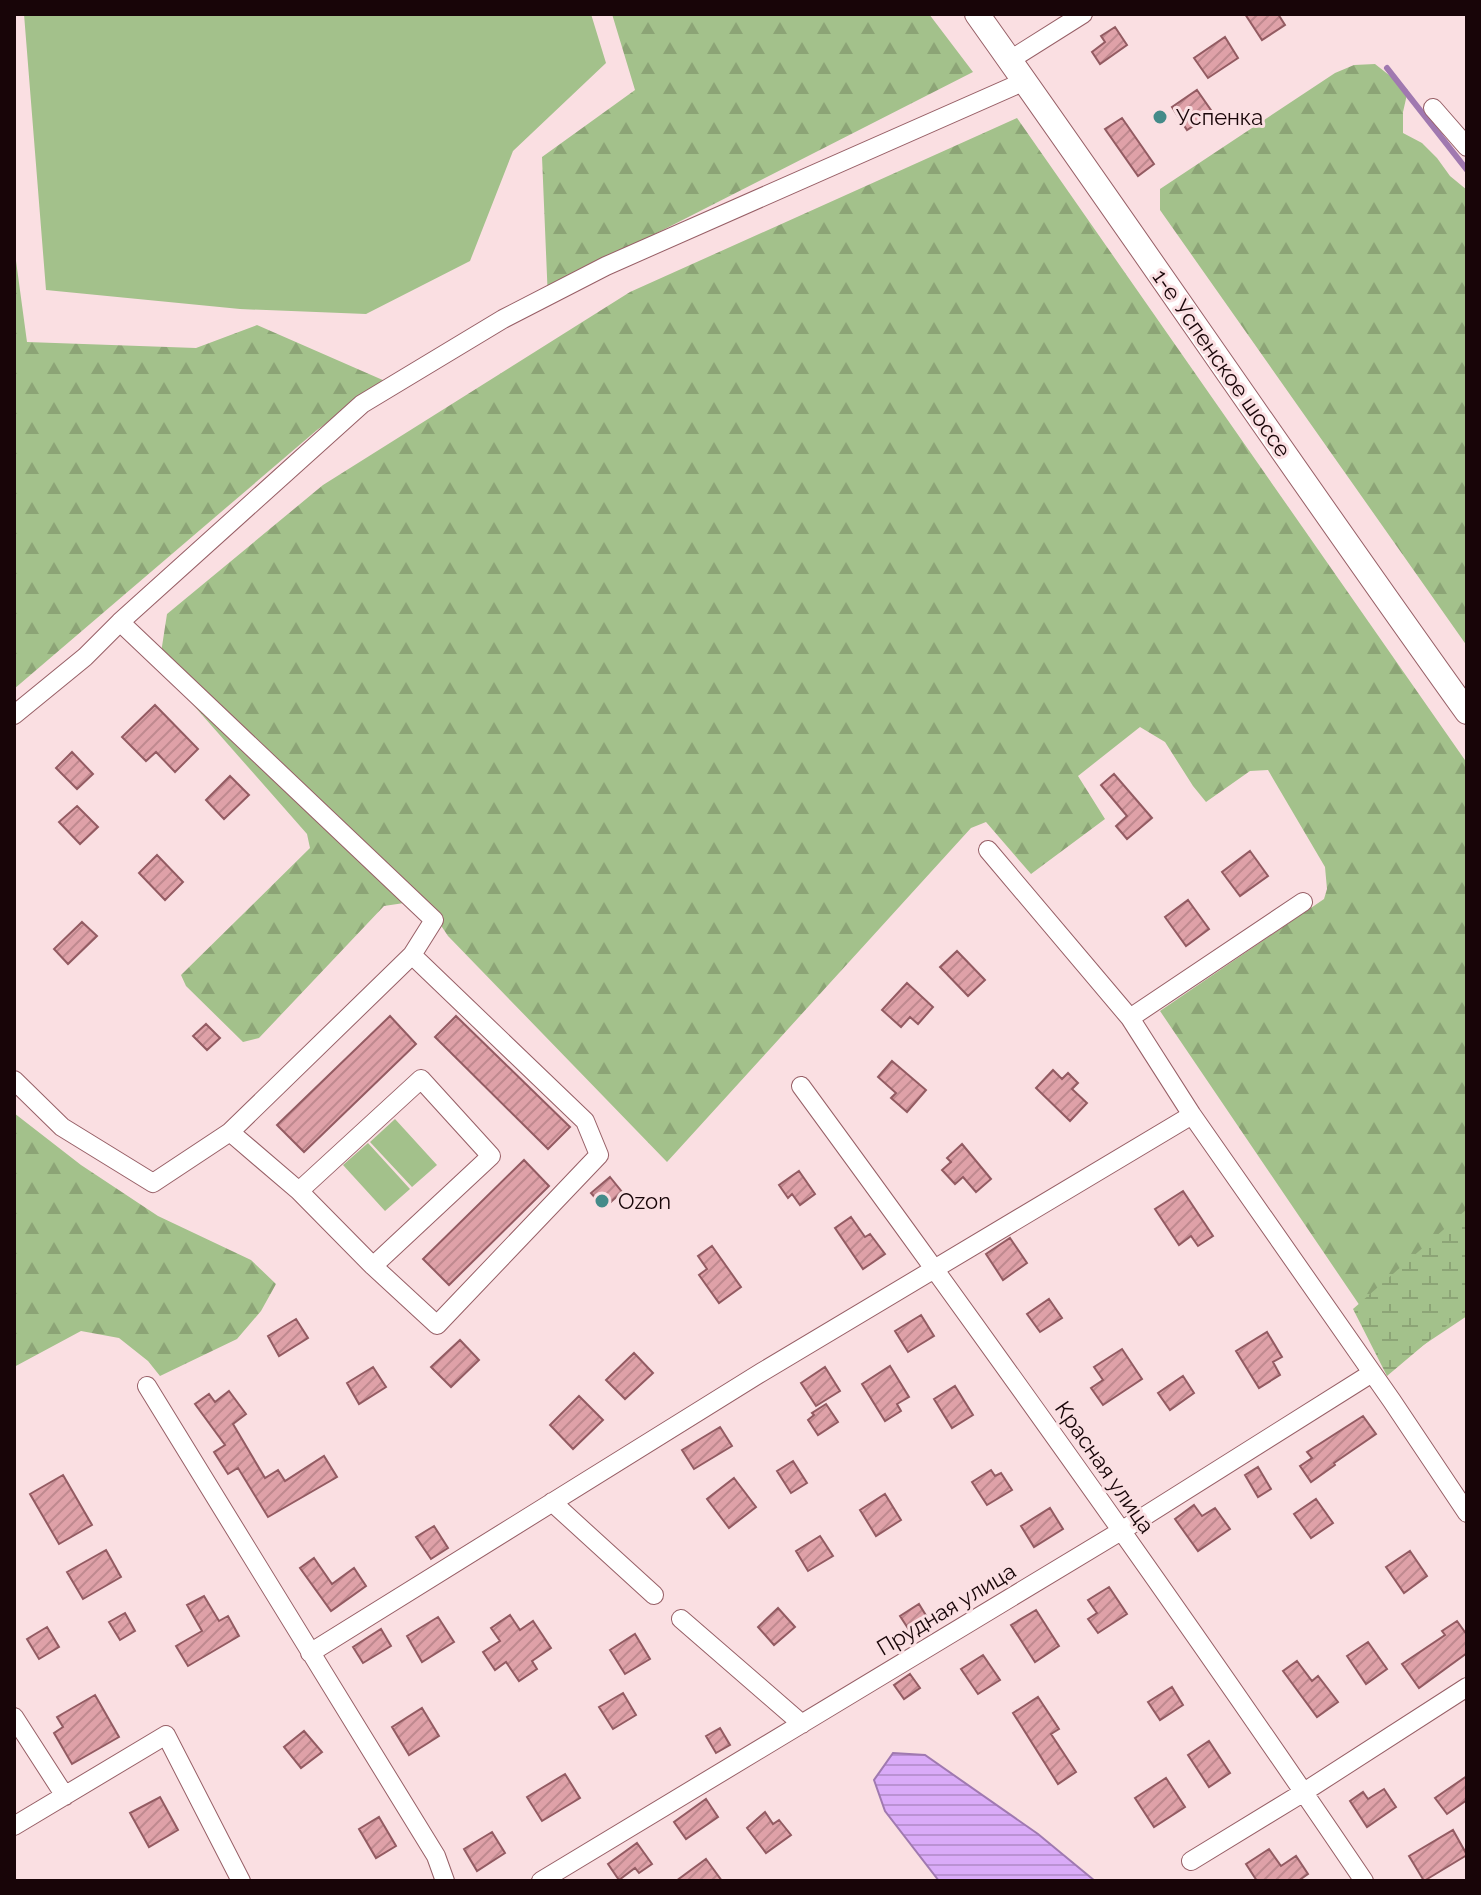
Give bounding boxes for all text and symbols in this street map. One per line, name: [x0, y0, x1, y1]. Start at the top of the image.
place label: Успенка: [1176, 104, 1263, 130]
marker: Успенка: [1151, 108, 1169, 126]
street label: 1-е Успенское шоссе: [1147, 264, 1297, 462]
place label: Ozon: [618, 1188, 671, 1214]
marker: Ozon: [593, 1192, 611, 1210]
street label: Красная улица: [1050, 1396, 1160, 1538]
street label: Прудная улица: [872, 1557, 1020, 1661]

